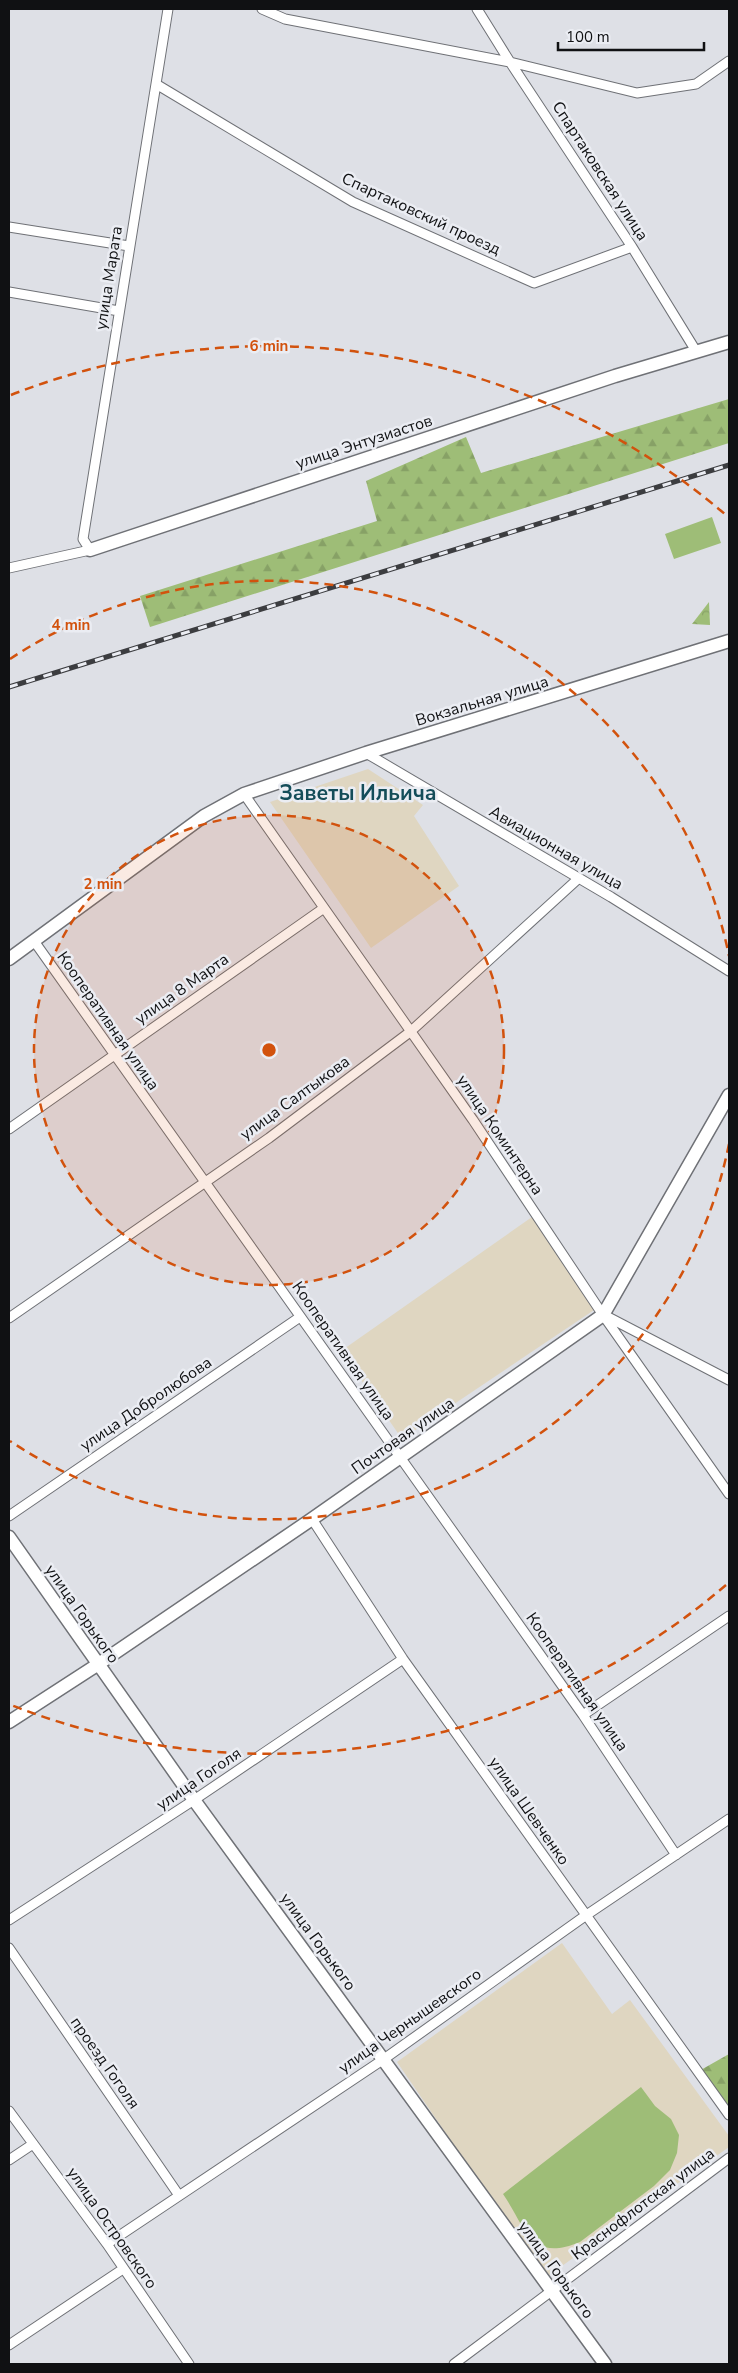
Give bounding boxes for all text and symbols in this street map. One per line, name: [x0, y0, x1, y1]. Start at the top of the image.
scale bar: [558, 20, 704, 52]
text: 100 m: [566, 27, 610, 47]
street label: Спартаковская улица: [547, 97, 653, 245]
street label: Спартаковский проезд: [338, 167, 505, 261]
street label: улица Марата: [90, 224, 128, 332]
text: 6 min: [250, 336, 288, 356]
street label: улица Энтузиастов: [293, 409, 436, 475]
text: 4 min: [52, 615, 90, 635]
street label: Вокзальная улица: [413, 670, 551, 732]
district label: Заветы Ильича: [280, 779, 436, 807]
street label: Авиационная улица: [485, 801, 627, 895]
text: 2 min: [84, 874, 122, 894]
street label: Кооперативная улица: [52, 947, 164, 1095]
street label: улица 8 Марта: [131, 948, 233, 1030]
centre of rings: [260, 1041, 278, 1059]
street label: улица Салтыкова: [236, 1051, 354, 1145]
street label: улица Коминтерна: [452, 1071, 548, 1199]
street label: Кооперативная улица: [287, 1277, 399, 1425]
street label: улица Добролюбова: [76, 1352, 216, 1456]
street label: Почтовая улица: [347, 1392, 459, 1480]
street label: улица Горького: [40, 1560, 124, 1668]
street label: Кооперативная улица: [521, 1608, 633, 1756]
street label: улица Гоголя: [152, 1742, 246, 1816]
street label: улица Шевченко: [483, 1753, 575, 1869]
street label: улица Горького: [275, 1889, 361, 1995]
street label: улица Чернышевского: [334, 1963, 486, 2079]
street label: проезд Гоголя: [65, 2013, 145, 2113]
street label: Краснофлотская улица: [567, 2143, 719, 2265]
street label: улица Островского: [62, 2163, 162, 2293]
street label: улица Горького: [513, 2217, 599, 2323]

